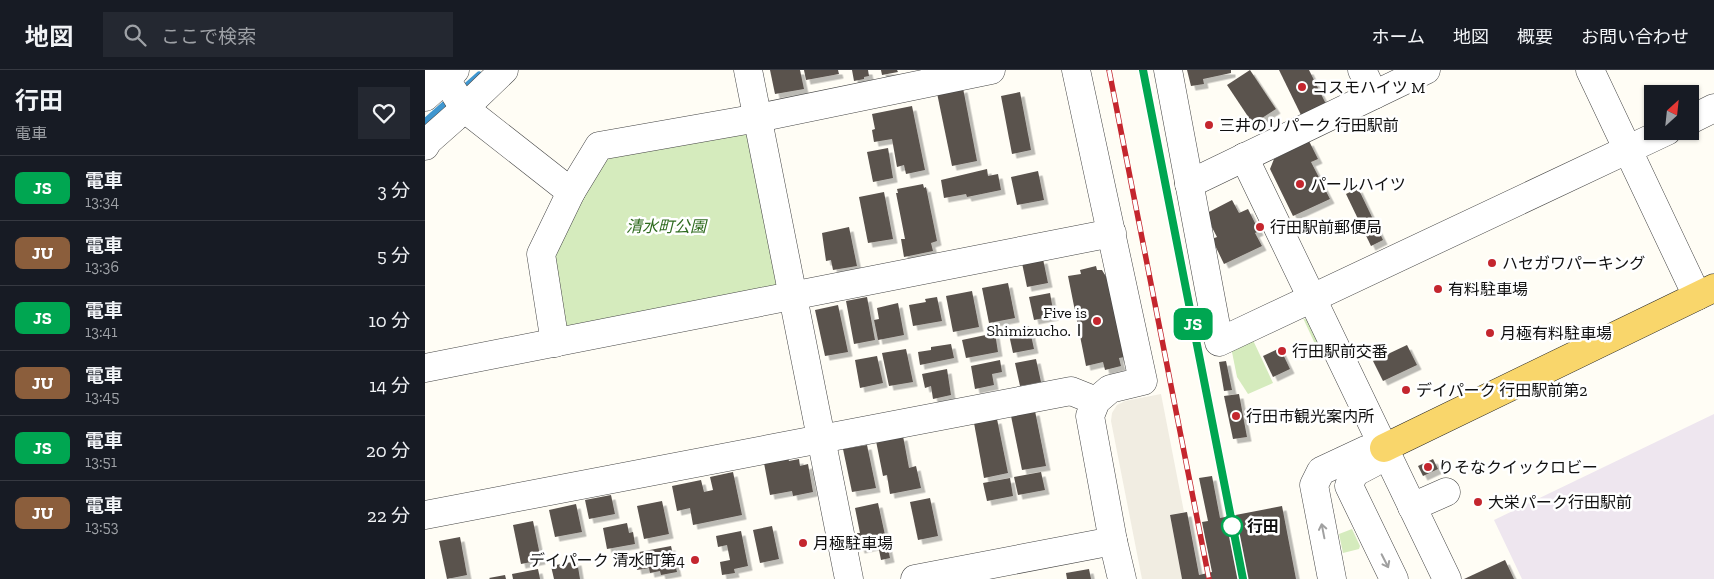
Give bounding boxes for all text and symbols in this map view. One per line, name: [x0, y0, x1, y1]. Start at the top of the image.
search box: [103, 12, 453, 57]
icon: search: [121, 21, 149, 49]
text: 地図: [25, 22, 73, 51]
text: ここで検索: [161, 25, 256, 48]
text: ホーム: [1372, 26, 1425, 48]
text: 地図: [1453, 26, 1489, 48]
text: 概要: [1517, 26, 1553, 48]
text: お問い合わせ: [1581, 26, 1689, 48]
place label: コスモハイツ M: [1312, 78, 1425, 97]
marker: コスモハイツ M: [1296, 81, 1308, 93]
north arrow: [1644, 85, 1699, 140]
map controls: [1644, 85, 1699, 140]
text: 行田: [15, 86, 63, 115]
button: heart: [358, 87, 410, 139]
place label: 三井のリパーク 行田駅前: [1219, 116, 1399, 135]
marker: 三井のリパーク 行田駅前: [1203, 119, 1215, 131]
text: 電車: [15, 124, 47, 143]
text: 電車: [85, 169, 123, 192]
place label: パールハイツ: [1310, 175, 1406, 194]
text: JS: [33, 177, 52, 199]
marker: パールハイツ: [1294, 178, 1306, 190]
text: 3 分: [377, 179, 410, 202]
text: 13:34: [85, 192, 119, 211]
park label: 清水町公園: [626, 217, 708, 236]
place label: 行田駅前郵便局: [1270, 218, 1382, 237]
marker: 行田駅前郵便局: [1254, 221, 1266, 233]
text: 電車: [85, 234, 123, 257]
text: JU: [32, 242, 53, 264]
text: 5 分: [377, 244, 410, 267]
place label: ハセガワパーキング: [1502, 254, 1645, 273]
text: 13:36: [85, 257, 119, 276]
marker: ハセガワパーキング: [1486, 257, 1498, 269]
place label: 有料駐車場: [1448, 280, 1528, 299]
marker: 有料駐車場: [1432, 283, 1444, 295]
text: 電車: [85, 299, 123, 322]
place label: Five is Shimizucho.Ⅰ: [987, 303, 1087, 340]
text: JS: [33, 307, 52, 329]
line badge: JS: [1171, 308, 1215, 340]
text: 10 分: [368, 309, 410, 332]
text: JS: [1184, 313, 1202, 335]
marker: Five is Shimizucho.Ⅰ: [1091, 315, 1103, 327]
text: 13:41: [85, 322, 117, 341]
place label: 月極有料駐車場: [1500, 324, 1612, 343]
marker: 月極有料駐車場: [1484, 327, 1496, 339]
place label: 行田駅前交番: [1292, 342, 1388, 361]
marker: 行田駅前交番: [1276, 345, 1288, 357]
text: 電車: [85, 364, 123, 387]
text: JU: [32, 372, 53, 394]
text: 14 分: [369, 374, 410, 397]
place label: デイパーク 行田駅前第2: [1416, 381, 1588, 400]
marker: デイパーク 行田駅前第2: [1400, 384, 1412, 396]
text: 13:45: [85, 387, 119, 406]
place label: 行田市観光案内所: [1246, 407, 1374, 426]
marker: 行田市観光案内所: [1230, 410, 1242, 422]
text: 電車: [85, 429, 123, 452]
text: JS: [33, 437, 52, 459]
text: 20 分: [366, 439, 410, 462]
text: 13:51: [85, 452, 117, 471]
place label: りそなクイックロビー: [1438, 458, 1598, 477]
marker: りそなクイックロビー: [1422, 461, 1434, 473]
place label: 大栄パーク行田駅前: [1488, 493, 1632, 512]
text: 電車: [85, 494, 123, 517]
marker: 大栄パーク行田駅前: [1472, 496, 1484, 508]
text: JU: [32, 502, 53, 524]
text: 22 分: [367, 504, 410, 527]
marker: 行田: [1221, 515, 1243, 537]
text: 13:53: [85, 517, 119, 536]
place label: 行田: [1247, 517, 1279, 536]
one-way arrow: [1318, 524, 1327, 540]
place label: 月極駐車場: [813, 534, 893, 553]
marker: 月極駐車場: [797, 537, 809, 549]
place label: デイパーク 清水町第4: [529, 551, 685, 570]
one-way arrow: [1380, 553, 1390, 568]
marker: デイパーク 清水町第4: [689, 554, 701, 566]

